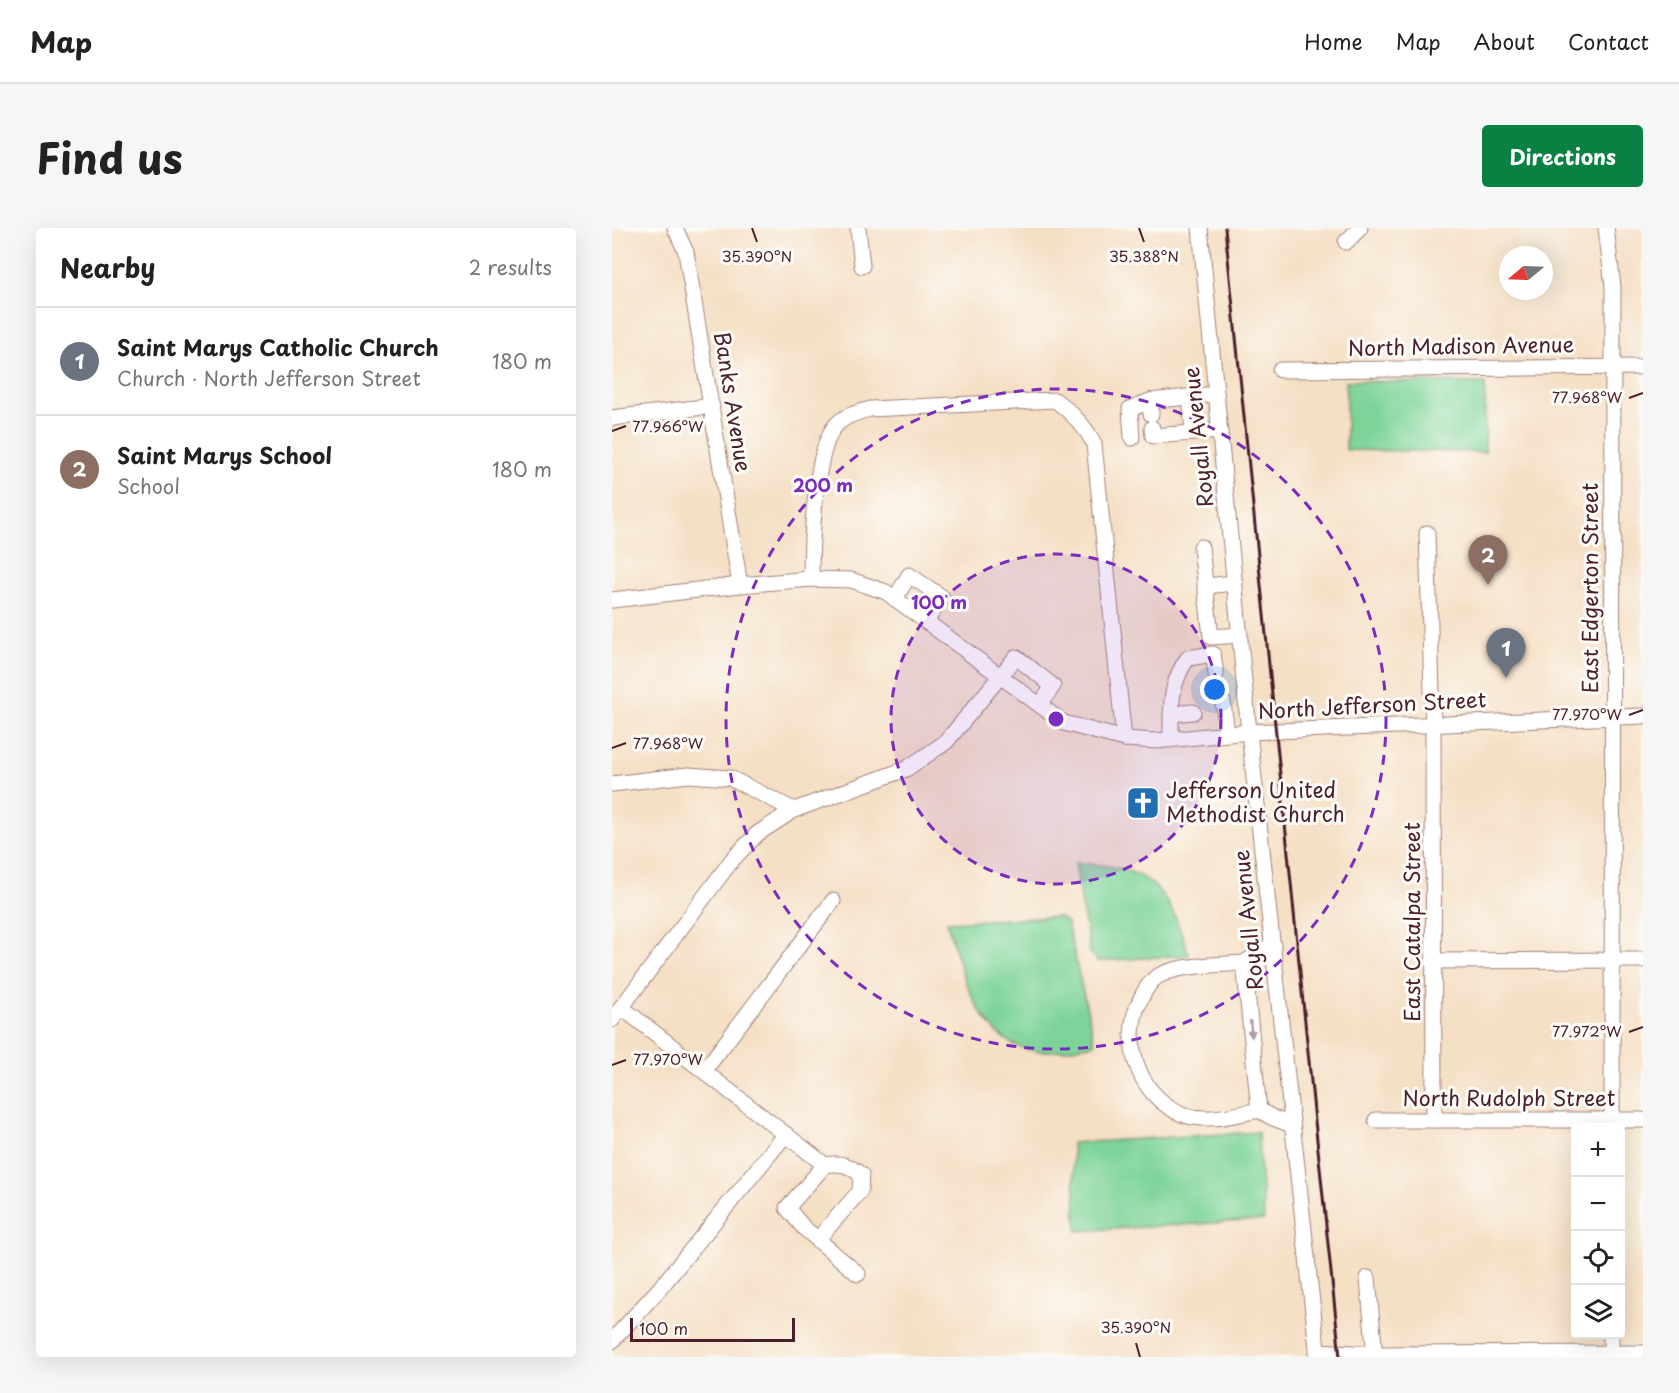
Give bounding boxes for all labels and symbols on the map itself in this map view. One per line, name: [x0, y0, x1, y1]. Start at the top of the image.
text: 35.390°N: [722, 244, 792, 267]
text: 35.388°N: [1109, 244, 1179, 267]
north arrow: [1499, 246, 1553, 300]
street label: North Madison Avenue: [1348, 327, 1574, 363]
street label: Banks Avenue: [707, 329, 761, 474]
street label: Royall Avenue: [1174, 365, 1220, 509]
text: 77.968°W: [1552, 385, 1623, 408]
text: 77.966°W: [633, 414, 704, 437]
text: 200 m: [793, 471, 853, 498]
street label: East Edgerton Street: [1573, 483, 1605, 693]
pin: 2: [1468, 536, 1508, 585]
text: 100 m: [911, 588, 967, 615]
pin: 1: [1486, 628, 1526, 678]
your location: [1200, 675, 1229, 704]
street label: North Jefferson Street: [1257, 682, 1487, 726]
text: 77.970°W: [1552, 702, 1622, 725]
centre of rings: [1046, 709, 1066, 729]
text: 77.968°W: [633, 731, 704, 754]
place label: Jefferson United Methodist Church: [1166, 773, 1345, 829]
church icon: Jefferson United Methodist Church: [1125, 785, 1161, 821]
street label: East Catalpa Street: [1395, 822, 1427, 1022]
street label: Royall Avenue: [1224, 848, 1270, 992]
one-way arrow: [1246, 1019, 1256, 1038]
text: 77.972°W: [1552, 1019, 1622, 1042]
text: 77.970°W: [633, 1047, 703, 1070]
street label: North Rudolph Street: [1403, 1081, 1615, 1113]
scale bar: [630, 1315, 795, 1342]
text: 35.390°N: [1101, 1315, 1171, 1338]

